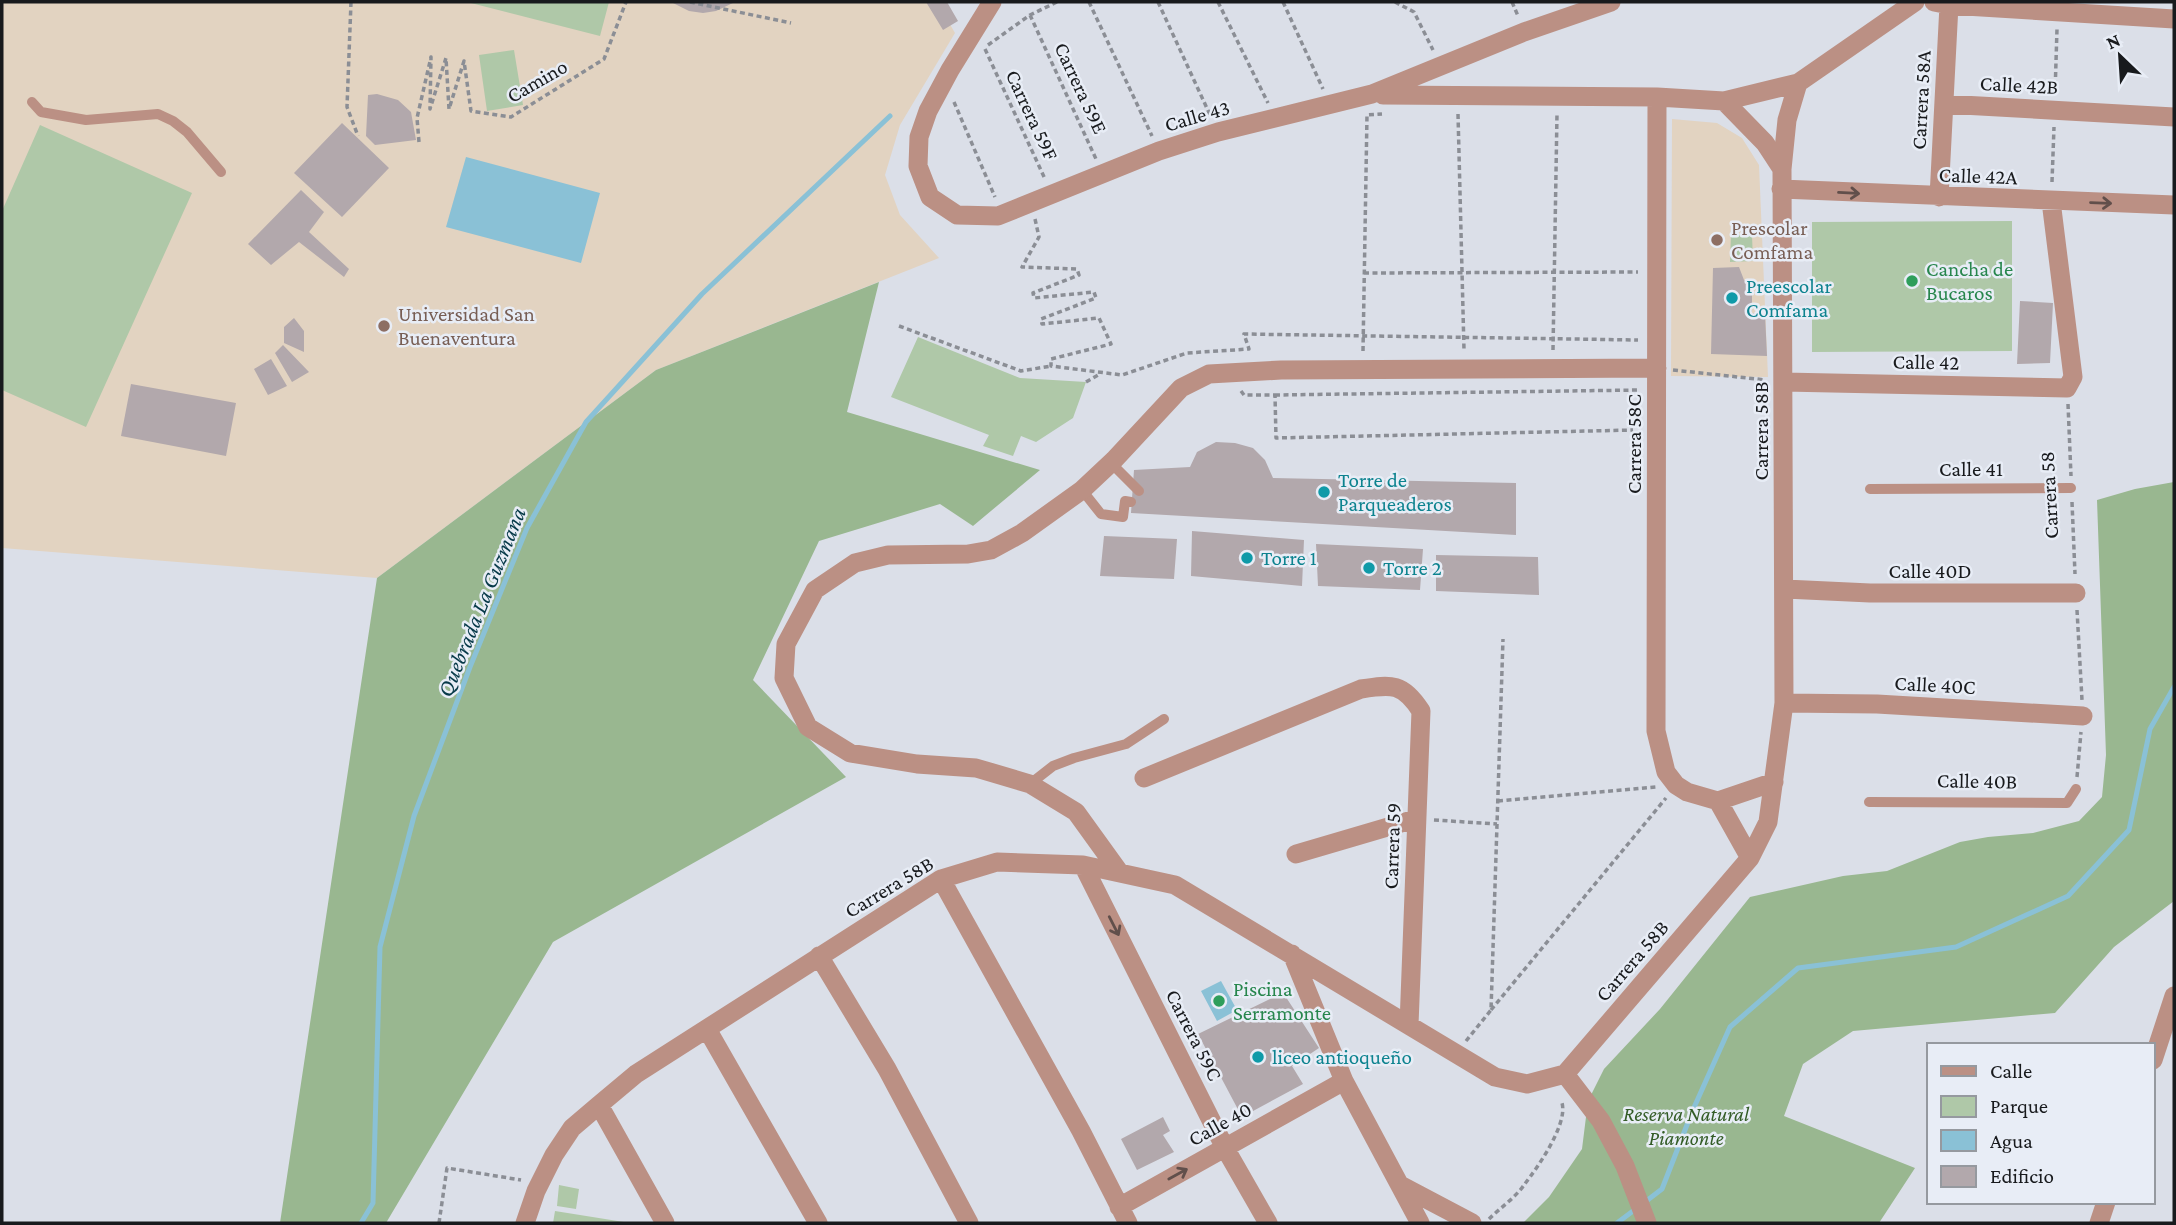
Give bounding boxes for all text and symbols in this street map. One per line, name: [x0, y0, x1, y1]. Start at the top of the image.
north arrow: [2085, 21, 2155, 91]
text: N: [2103, 29, 2123, 53]
street label: Carrera 59E: [1049, 38, 1113, 138]
street label: Carrera 58A: [1906, 50, 1936, 150]
street label: Camino: [502, 54, 572, 108]
street label: Carrera 59F: [1001, 66, 1064, 165]
street label: Calle 42B: [1979, 71, 2059, 99]
street label: Calle 43: [1162, 95, 1232, 137]
street label: Calle 42A: [1938, 163, 2018, 189]
one-way arrow: [1837, 186, 1860, 199]
one-way arrow: [2089, 196, 2112, 210]
place label: Prescolar Comfama: [1731, 216, 1813, 264]
marker: Prescolar Comfama: [1709, 232, 1725, 248]
place label: Cancha de Bucaros: [1926, 257, 2013, 305]
marker: Cancha de Bucaros: [1904, 273, 1920, 289]
place label: Preescolar Comfama: [1746, 274, 1833, 322]
marker: Preescolar Comfama: [1724, 290, 1740, 306]
place label: Universidad San Buenaventura: [398, 302, 535, 350]
marker: Universidad San Buenaventura: [376, 318, 392, 334]
street label: Calle 42: [1892, 349, 1960, 375]
street label: Carrera 58B: [1749, 381, 1773, 481]
street label: Carrera 58C: [1622, 394, 1646, 494]
street label: Carrera 58: [2035, 451, 2063, 539]
street label: Calle 41: [1939, 457, 2003, 481]
place label: Torre de Parqueaderos: [1338, 468, 1452, 516]
marker: Torre de Parqueaderos: [1316, 484, 1332, 500]
water label: Quebrada La Guzmana: [431, 503, 531, 700]
place label: Torre 1: [1261, 546, 1317, 570]
marker: Torre 1: [1239, 550, 1255, 566]
place label: Torre 2: [1383, 556, 1442, 580]
street label: Calle 40D: [1889, 559, 1971, 583]
marker: Torre 2: [1361, 560, 1377, 576]
street label: Calle 40C: [1894, 671, 1976, 699]
street label: Calle 40B: [1937, 768, 2017, 794]
street label: Carrera 59: [1378, 802, 1406, 890]
street label: Carrera 58B: [840, 851, 938, 923]
one-way arrow: [1107, 915, 1121, 936]
street label: Carrera 58B: [1590, 916, 1674, 1006]
place label: Piscina Serramonte: [1233, 977, 1331, 1025]
street label: Carrera 59C: [1161, 985, 1227, 1085]
marker: Piscina Serramonte: [1211, 993, 1227, 1009]
legend: [1927, 1043, 2155, 1204]
place label: liceo antioqueño: [1272, 1045, 1412, 1069]
marker: liceo antioqueño: [1250, 1049, 1266, 1065]
text: Calle: [1990, 1059, 2032, 1083]
text: Parque: [1990, 1094, 2048, 1118]
street label: Calle 40: [1184, 1097, 1256, 1151]
park label: Reserva Natural Piamonte: [1623, 1102, 1750, 1150]
text: Agua: [1990, 1129, 2033, 1153]
text: Edificio: [1990, 1164, 2054, 1188]
one-way arrow: [1168, 1167, 1188, 1181]

